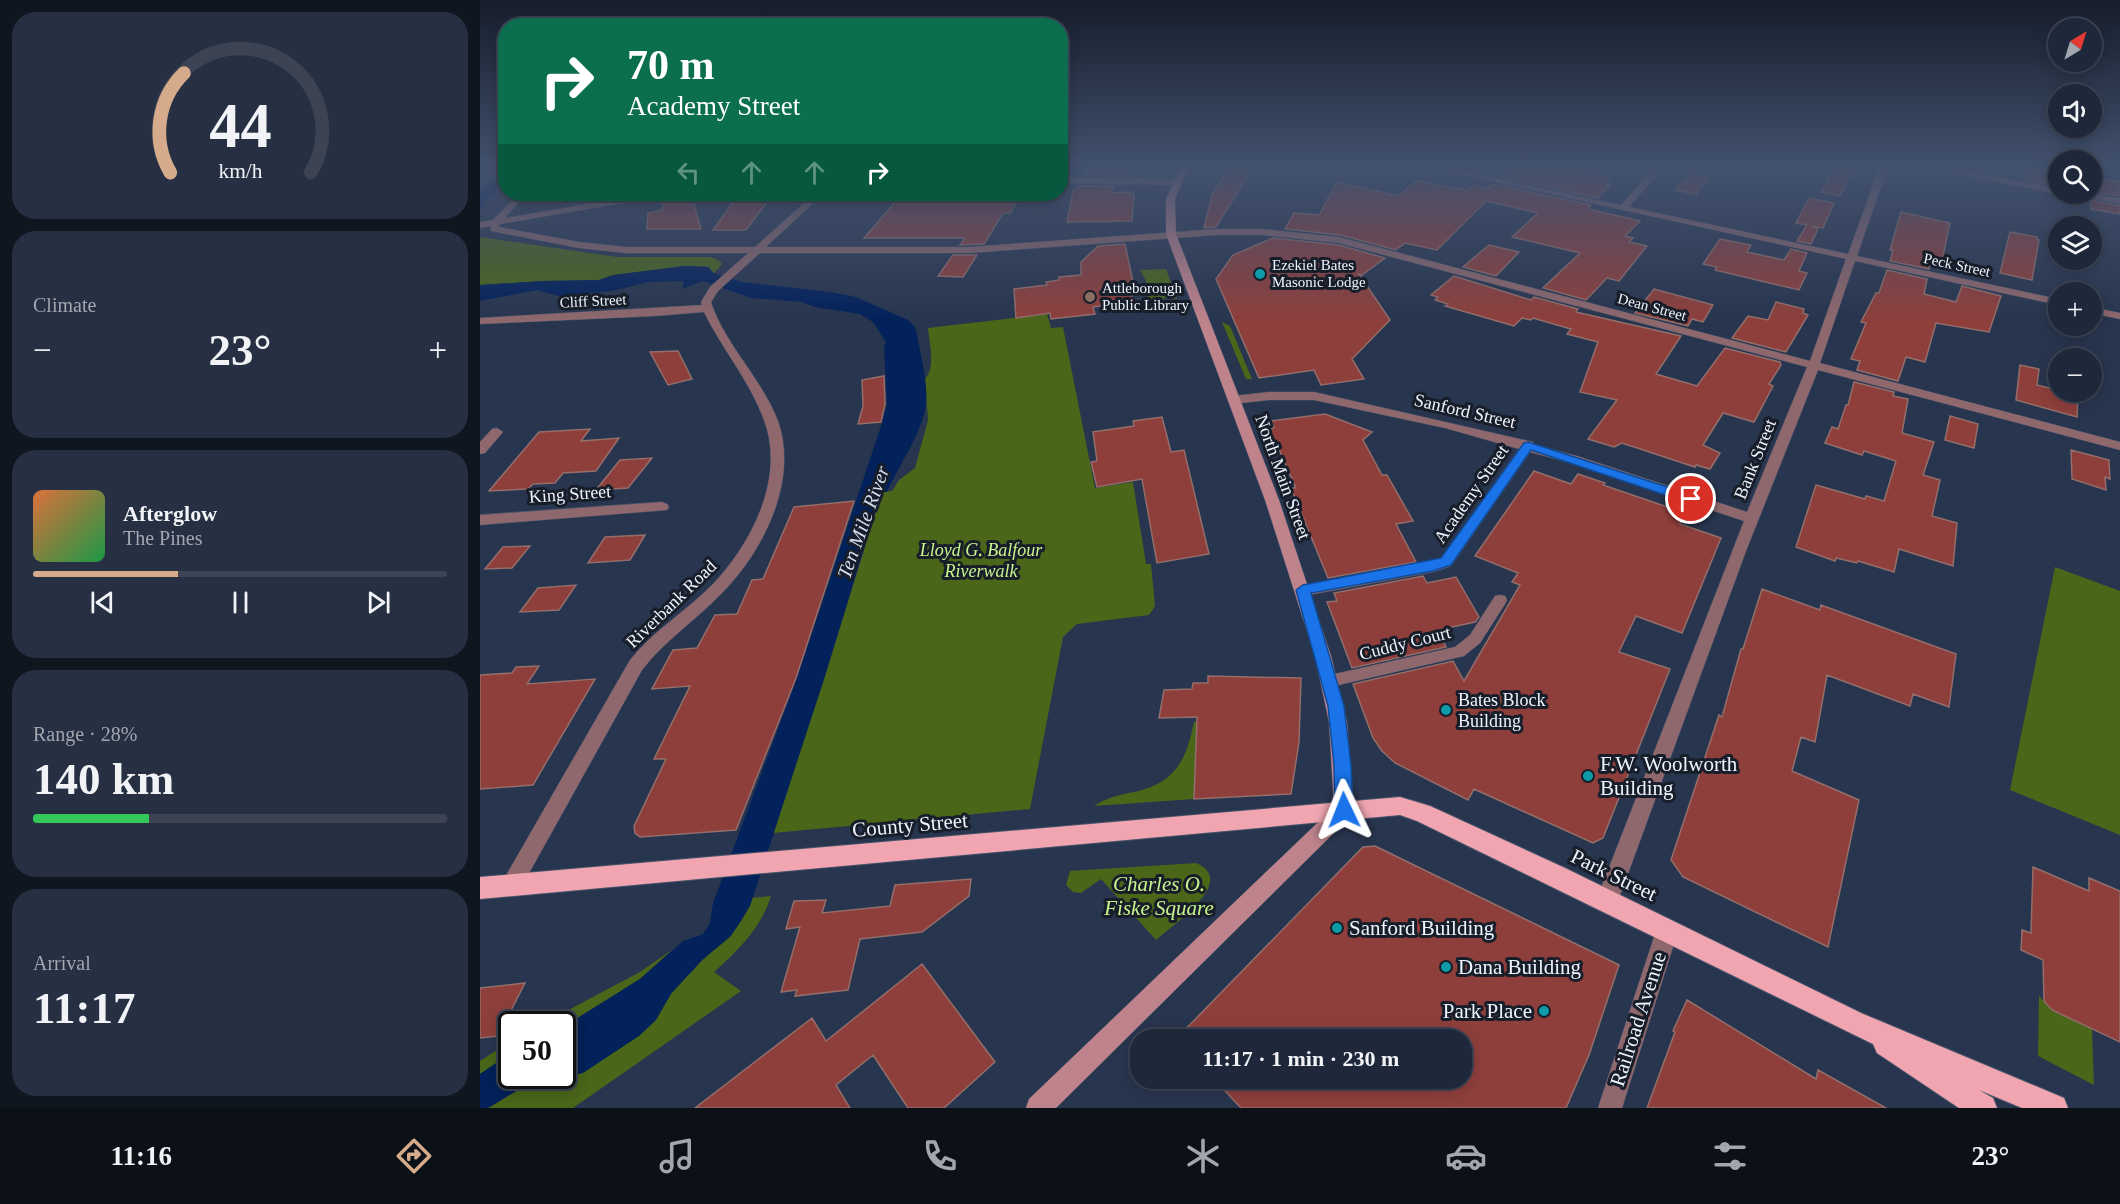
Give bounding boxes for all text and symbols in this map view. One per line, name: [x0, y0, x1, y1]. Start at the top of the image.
north arrow: [2048, 18, 2102, 72]
map controls: [2048, 18, 2102, 402]
icon: right: [528, 42, 606, 120]
text: 70 m: [627, 42, 715, 88]
button: sound: [2048, 84, 2102, 138]
text: 44: [209, 91, 271, 160]
text: Academy Street: [627, 91, 800, 121]
button: search: [2048, 150, 2102, 204]
icon: left: [672, 156, 705, 189]
icon: ahead: [735, 156, 768, 189]
icon: ahead: [798, 156, 831, 189]
icon: right: [861, 156, 894, 189]
text: km/h: [218, 159, 262, 183]
button: layers: [2048, 216, 2102, 270]
street label: Peck Street: [1922, 250, 1993, 280]
place label: Ezekiel Bates Masonic Lodge: [1272, 257, 1366, 290]
marker: Ezekiel Bates Masonic Lodge: [1253, 267, 1267, 281]
place label: Attleborough Public Library: [1102, 280, 1190, 313]
button: +: [2048, 282, 2102, 336]
marker: Attleborough Public Library: [1083, 290, 1097, 304]
street label: Dean Street: [1616, 290, 1689, 324]
street label: Cliff Street: [559, 291, 628, 311]
text: Climate: [33, 294, 96, 316]
text: 23°: [209, 325, 272, 375]
text: −: [33, 332, 52, 368]
text: +: [428, 332, 447, 368]
button: −: [2048, 348, 2102, 402]
street label: Sanford Street: [1412, 390, 1518, 432]
street label: North Main Street: [1251, 412, 1315, 542]
street label: Bank Street: [1730, 416, 1780, 502]
street label: Academy Street: [1430, 441, 1512, 547]
water label: Ten Mile River: [832, 463, 894, 581]
pin: [1665, 473, 1716, 524]
street label: King Street: [528, 481, 612, 507]
icon: arrive: [1674, 482, 1707, 515]
text: Afterglow: [123, 501, 217, 526]
text: The Pines: [123, 527, 202, 549]
park label: Lloyd G. Balfour Riverwalk: [919, 540, 1043, 581]
street label: Riverbank Road: [622, 556, 720, 652]
icon: previous: [86, 586, 119, 619]
icon: pause: [224, 586, 257, 619]
icon: next: [362, 586, 395, 619]
street label: Cuddy Court: [1357, 622, 1453, 664]
place label: Bates Block Building: [1458, 690, 1546, 731]
marker: Bates Block Building: [1439, 703, 1453, 717]
text: Range · 28%: [33, 723, 137, 745]
place label: F.W. Woolworth Building: [1600, 752, 1738, 800]
text: 140 km: [33, 754, 174, 804]
marker: F.W. Woolworth Building: [1581, 769, 1595, 783]
position arrow: [1312, 778, 1376, 842]
street label: County Street: [851, 808, 969, 842]
street label: Park Street: [1567, 844, 1661, 906]
park label: Charles O. Fiske Square: [1103, 872, 1214, 920]
place label: Sanford Building: [1349, 916, 1495, 940]
marker: Sanford Building: [1330, 921, 1344, 935]
street label: Railroad Avenue: [1605, 949, 1671, 1089]
text: Arrival: [33, 952, 91, 974]
place label: Dana Building: [1458, 955, 1582, 979]
marker: Dana Building: [1439, 960, 1453, 974]
text: 11:17: [33, 983, 136, 1033]
place label: Park Place: [1443, 999, 1532, 1023]
marker: Park Place: [1537, 1004, 1551, 1018]
speed limit sign: 50: [498, 1011, 576, 1089]
text: 11:17 · 1 min · 230 m: [1203, 1046, 1399, 1071]
icon: directions: [393, 1135, 435, 1177]
icon: music: [656, 1135, 698, 1177]
icon: phone: [919, 1135, 961, 1177]
icon: climate: [1182, 1135, 1224, 1177]
icon: car: [1445, 1135, 1487, 1177]
icon: filters: [1709, 1135, 1751, 1177]
text: 11:16: [111, 1141, 172, 1171]
text: 23°: [1972, 1141, 2009, 1171]

